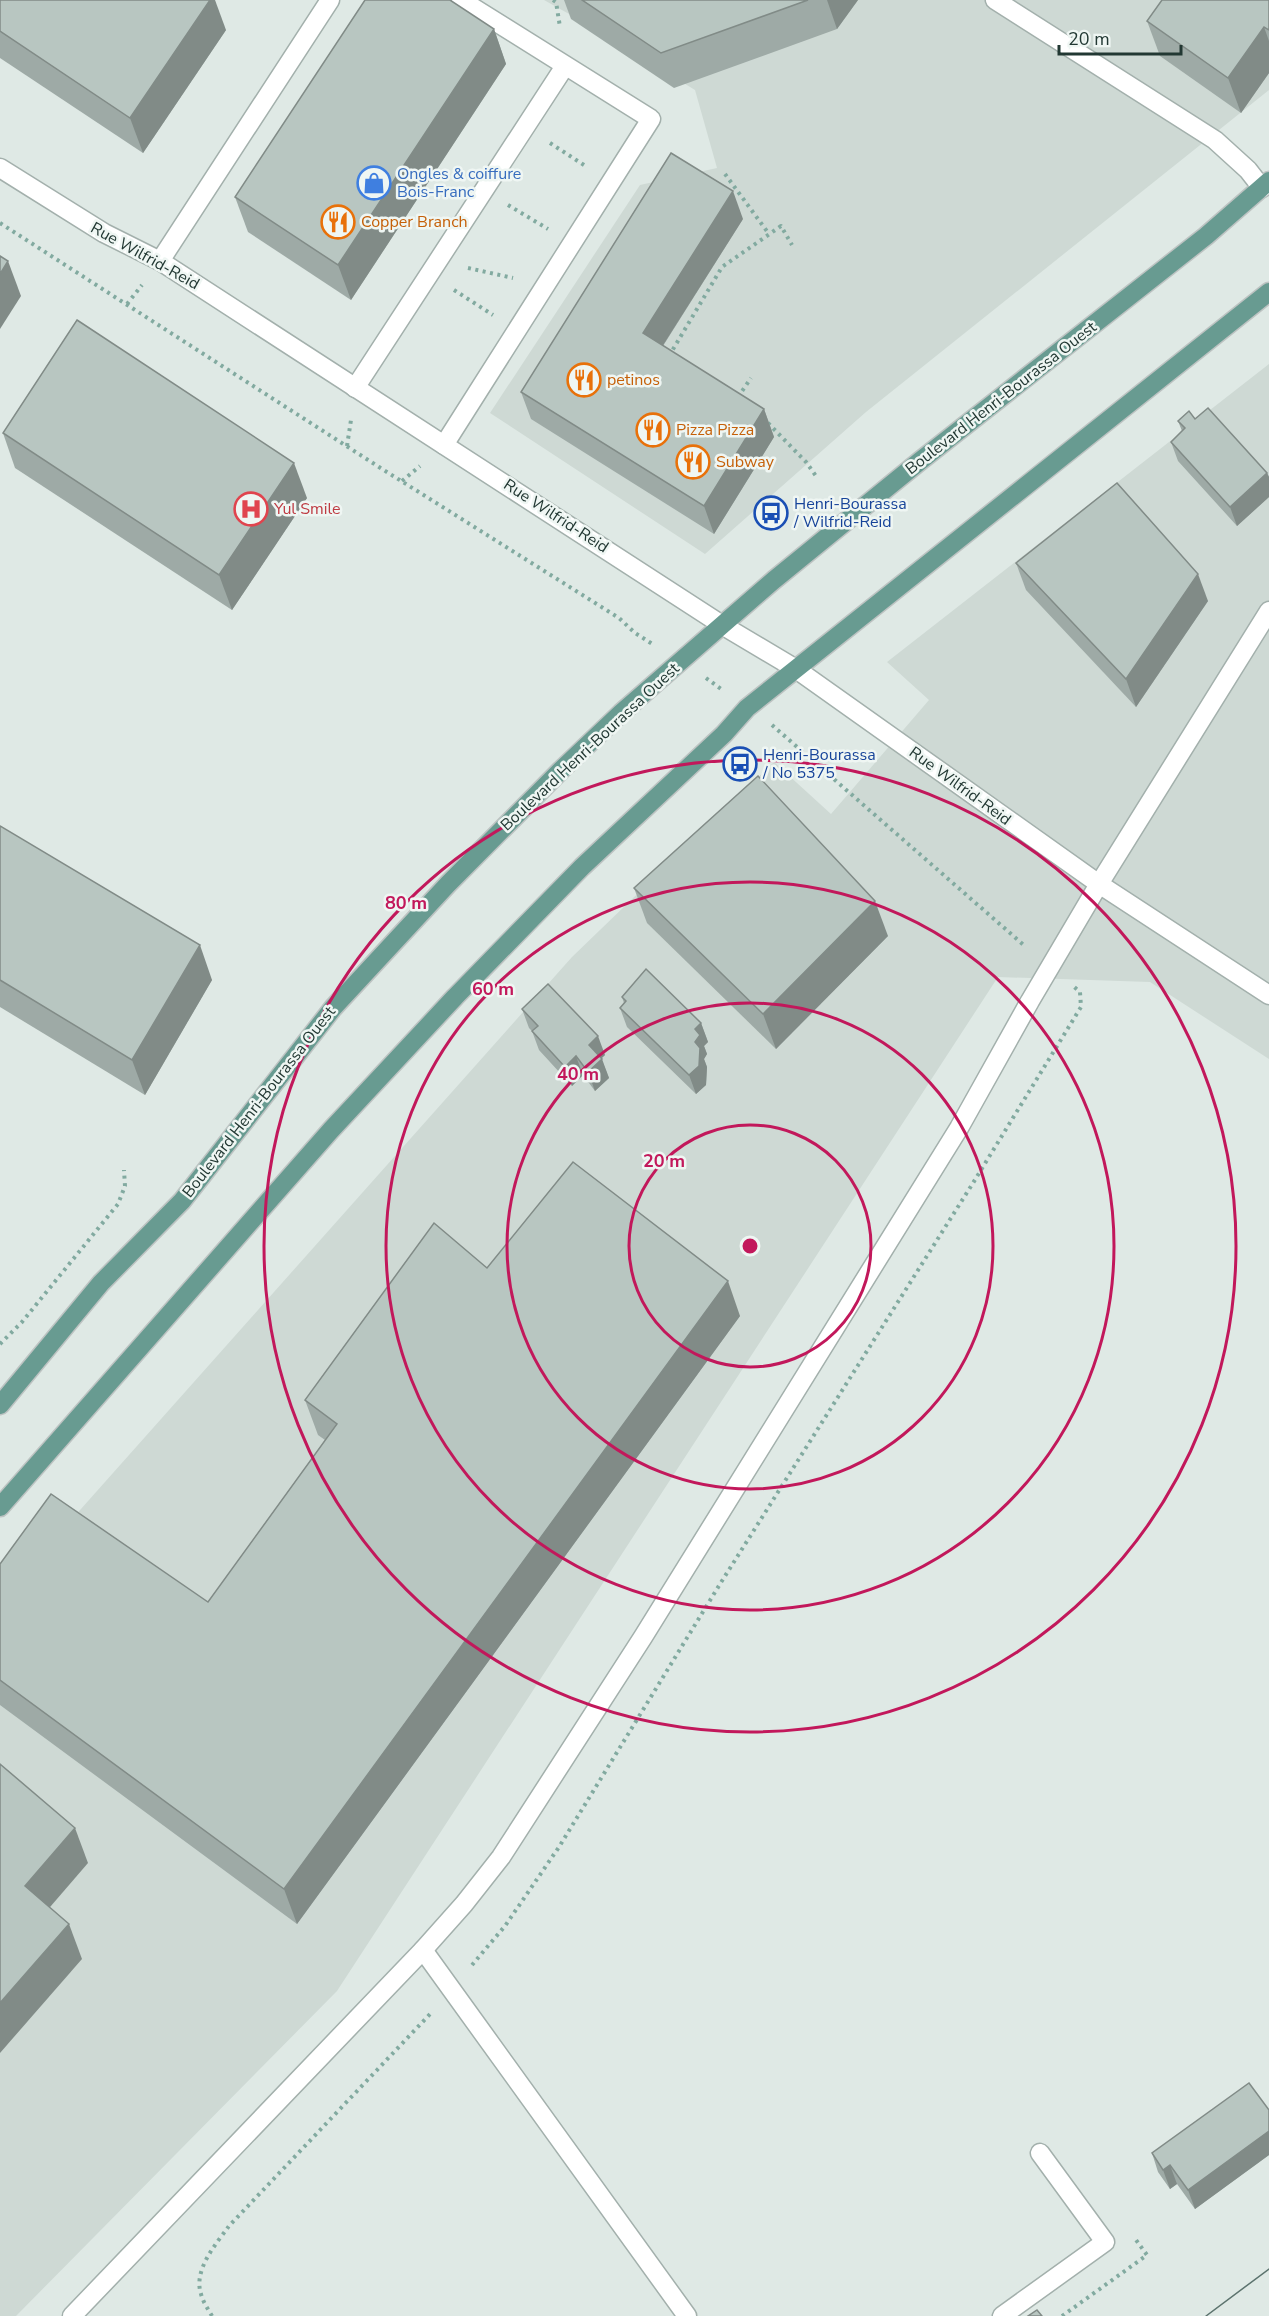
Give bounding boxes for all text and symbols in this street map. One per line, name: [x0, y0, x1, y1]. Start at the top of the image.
scale bar: [1059, 18, 1180, 56]
text: 20 m: [1068, 27, 1110, 51]
place label: Ongles & coiffure Bois-Franc: [397, 163, 521, 203]
shop icon: Ongles & coiffure Bois-Franc: [356, 165, 392, 201]
restaurant icon: Copper Branch: [320, 204, 356, 240]
place label: Copper Branch: [361, 211, 468, 233]
street label: Rue Wilfrid-Reid: [87, 217, 203, 295]
street label: Boulevard Henri-Bourassa Ouest: [901, 316, 1102, 480]
restaurant icon: petinos: [566, 362, 602, 398]
place label: petinos: [607, 369, 660, 391]
restaurant icon: Pizza Pizza: [635, 412, 671, 448]
place label: Pizza Pizza: [676, 419, 754, 441]
restaurant icon: Subway: [675, 444, 711, 480]
place label: Subway: [716, 451, 775, 473]
street label: Rue Wilfrid-Reid: [499, 474, 613, 558]
hospital icon: Yul Smile: [233, 491, 269, 527]
place label: Henri-Bourassa / Wilfrid-Reid: [793, 493, 907, 533]
bus stop icon: Henri-Bourassa / Wilfrid-Reid: [753, 495, 789, 531]
place label: Yul Smile: [273, 498, 341, 520]
street label: Boulevard Henri-Bourassa Ouest: [496, 658, 685, 836]
street label: Rue Wilfrid-Reid: [905, 741, 1015, 831]
place label: Henri-Bourassa / No 5375: [762, 744, 876, 784]
bus stop icon: Henri-Bourassa / No 5375: [722, 746, 758, 782]
text: 80 m: [385, 891, 427, 915]
text: 60 m: [472, 977, 514, 1001]
street label: Boulevard Henri-Bourassa Ouest: [177, 1001, 341, 1202]
text: 40 m: [557, 1062, 599, 1086]
text: 20 m: [643, 1149, 685, 1173]
centre of rings: [740, 1236, 760, 1256]

